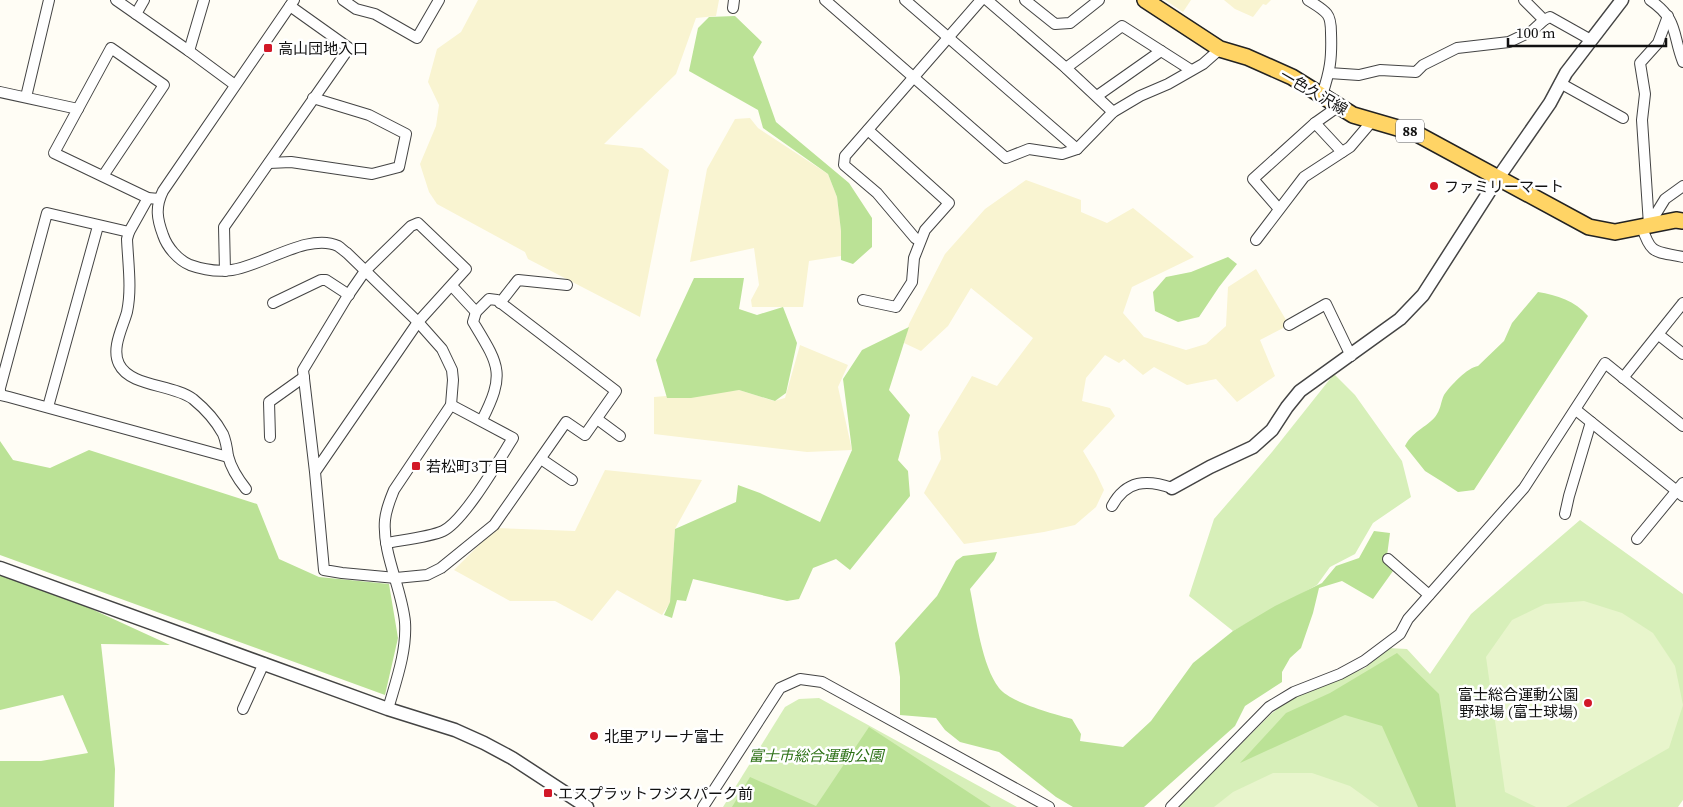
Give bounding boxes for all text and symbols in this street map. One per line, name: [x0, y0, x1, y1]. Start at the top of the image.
scale bar: [1508, 15, 1666, 47]
text: 100 m: [1516, 22, 1556, 43]
place label: 高山団地入口: [278, 38, 368, 59]
marker: 高山団地入口: [262, 42, 274, 54]
street label: 一色久沢線: [1276, 64, 1352, 120]
road number: 88: [1396, 120, 1424, 142]
place label: ファミリーマート: [1444, 176, 1564, 197]
marker: ファミリーマート: [1428, 180, 1440, 192]
place label: 若松町3丁目: [426, 456, 509, 477]
marker: 若松町3丁目: [410, 460, 422, 472]
place label: 富士総合運動公園 野球場 (富士球場): [1458, 684, 1578, 722]
marker: 富士総合運動公園 野球場 (富士球場): [1582, 697, 1594, 709]
place label: 北里アリーナ富士: [604, 726, 724, 747]
marker: 北里アリーナ富士: [588, 730, 600, 742]
park label: 富士市総合運動公園: [748, 745, 885, 766]
place label: エスプラットフジスパーク前: [558, 783, 753, 804]
marker: エスプラットフジスパーク前: [542, 787, 554, 799]

